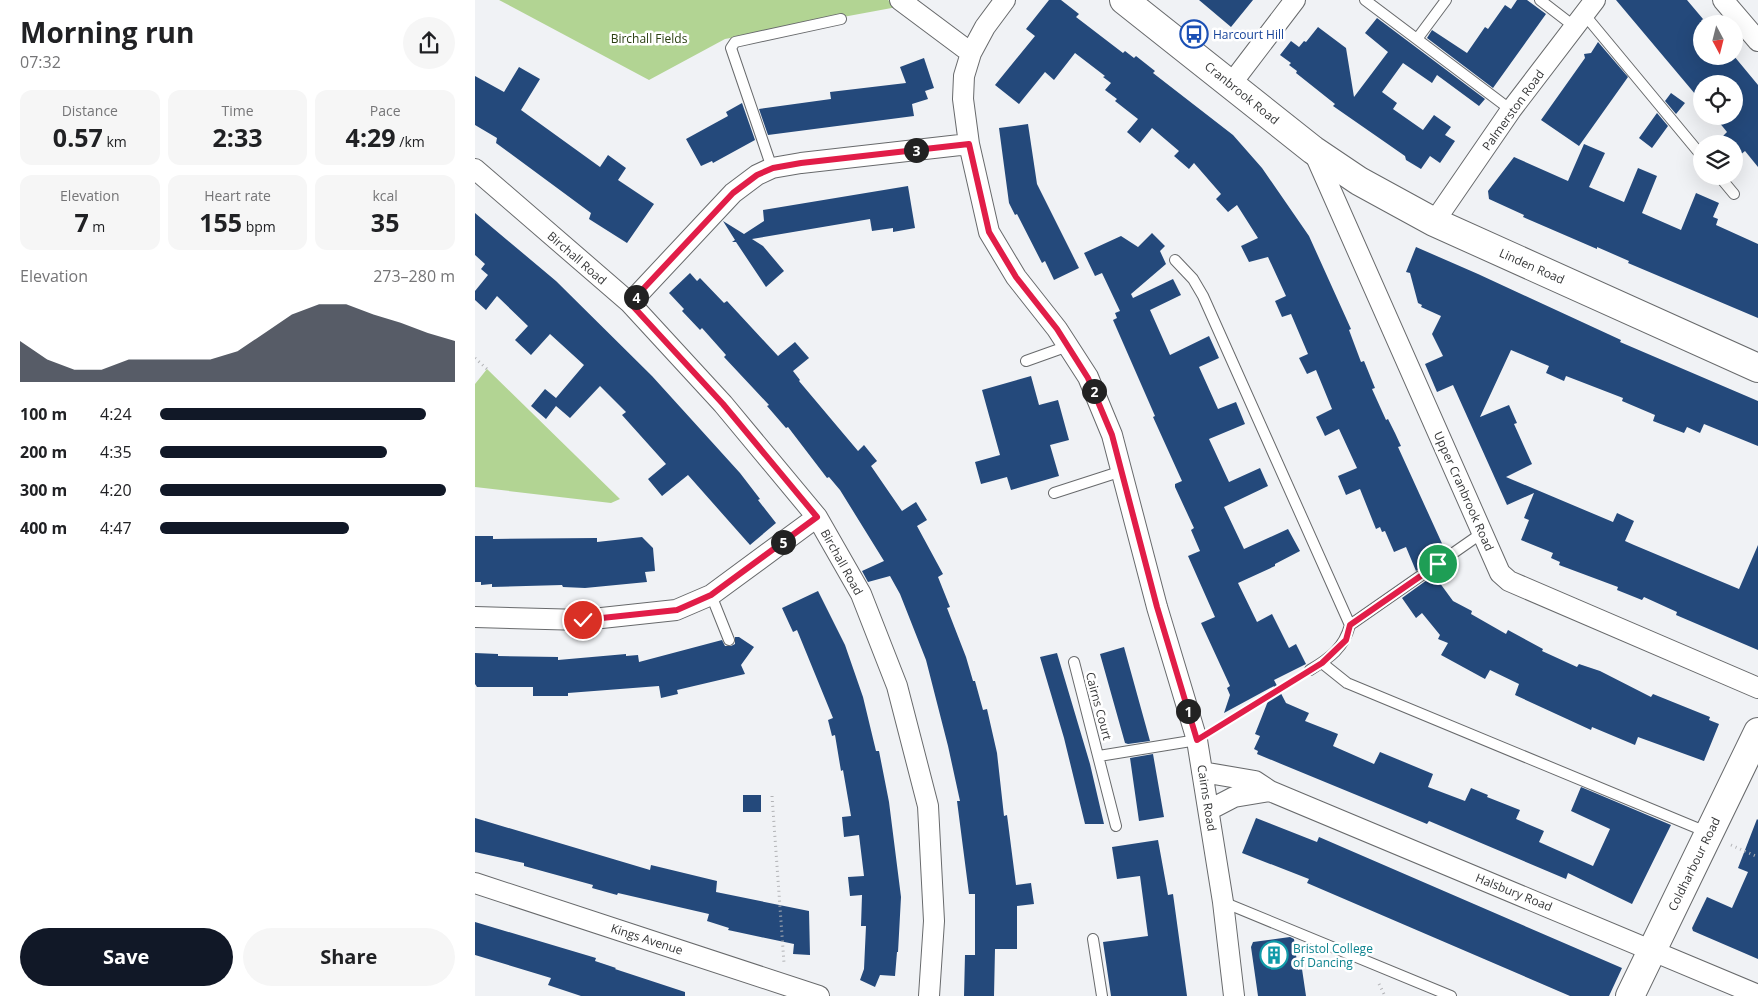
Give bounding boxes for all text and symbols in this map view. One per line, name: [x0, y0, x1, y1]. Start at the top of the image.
text: Morning run: [20, 13, 194, 51]
north arrow: [1693, 15, 1743, 65]
map controls: [1693, 15, 1743, 185]
button: share: [403, 17, 455, 69]
bus stop icon: Harcourt Hill: [1179, 19, 1209, 49]
place label: Harcourt Hill: [1213, 26, 1284, 43]
park label: Birchall Fields: [611, 30, 688, 47]
text: 07:32: [20, 51, 61, 73]
street label: Cranbrook Road: [1201, 58, 1283, 128]
street label: Palmerston Road: [1478, 66, 1548, 154]
button: locate: [1693, 75, 1743, 125]
text: Distance: [62, 101, 118, 120]
text: Time: [221, 101, 254, 120]
text: Pace: [370, 101, 401, 120]
text: 0.57: [53, 120, 103, 154]
text: 2:33: [212, 120, 263, 154]
text: 4:29: [346, 120, 396, 154]
text: km: [103, 132, 127, 151]
text: /km: [396, 132, 425, 151]
button: layers: [1693, 135, 1743, 185]
pin: 3: [903, 138, 929, 162]
text: 3: [912, 141, 921, 160]
text: Elevation: [60, 186, 120, 205]
text: Heart rate: [204, 186, 271, 205]
text: kcal: [372, 186, 398, 205]
text: 7: [74, 205, 89, 239]
text: 155: [199, 205, 242, 239]
text: 35: [371, 205, 399, 239]
text: m: [89, 217, 105, 236]
text: bpm: [242, 217, 276, 236]
street label: Birchall Road: [544, 228, 610, 288]
street label: Linden Road: [1497, 244, 1567, 288]
text: Elevation: [20, 265, 88, 287]
text: 273–280 m: [373, 265, 455, 287]
pin: 4: [623, 284, 649, 310]
text: 4: [632, 288, 641, 307]
pin: 2: [1081, 378, 1107, 404]
text: 2: [1090, 382, 1099, 401]
text: 100 m: [20, 403, 67, 425]
text: 4:24: [100, 403, 132, 425]
street label: Upper Cranbrook Road: [1430, 428, 1498, 554]
text: 200 m: [20, 441, 67, 463]
text: 4:35: [100, 441, 132, 463]
text: 300 m: [20, 479, 67, 501]
text: 4:20: [100, 479, 132, 501]
text: 400 m: [20, 517, 67, 539]
text: 4:47: [100, 517, 132, 539]
street label: Birchall Road: [817, 526, 867, 598]
pin: 5: [771, 530, 795, 554]
text: 5: [779, 533, 788, 552]
pin: [1417, 543, 1459, 585]
icon: arrive: [1424, 550, 1452, 578]
pin: [562, 599, 604, 641]
icon: check: [569, 606, 597, 634]
street label: Cairns Court: [1082, 670, 1116, 742]
pin: 1: [1175, 698, 1201, 724]
text: 1: [1184, 702, 1193, 721]
street label: Cairns Road: [1193, 764, 1221, 832]
street label: Coldharbour Road: [1664, 814, 1724, 914]
street label: Halsbury Road: [1473, 869, 1555, 915]
street label: Kings Avenue: [609, 919, 685, 959]
button: Save: [20, 928, 233, 986]
button: Share: [243, 928, 455, 986]
building icon: Bristol College of Dancing: [1259, 940, 1289, 970]
place label: Bristol College of Dancing: [1293, 940, 1373, 971]

